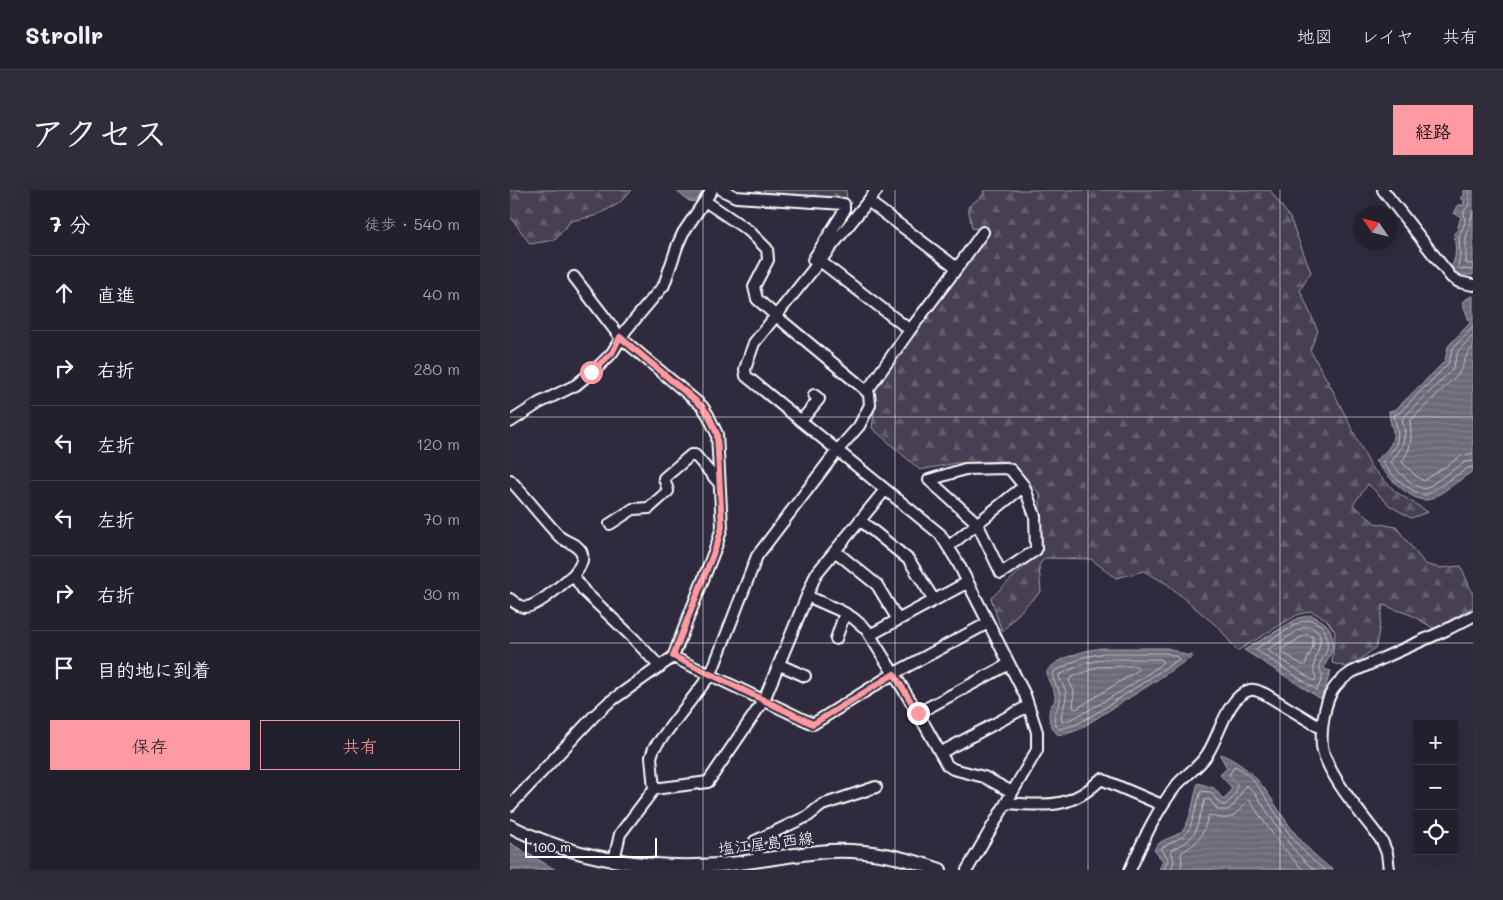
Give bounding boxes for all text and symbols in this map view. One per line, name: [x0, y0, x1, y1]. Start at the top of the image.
text: Strollr: [25, 19, 103, 50]
text: 地図: [1297, 24, 1333, 48]
text: レイヤ: [1361, 24, 1414, 48]
text: 共有: [1442, 24, 1478, 48]
button: 経路: [1393, 105, 1473, 155]
text: アクセス: [30, 109, 168, 155]
north arrow: [1353, 205, 1398, 250]
text: 7 分: [50, 210, 90, 237]
text: 徒歩 · 540 m: [364, 213, 460, 234]
icon: ahead: [50, 279, 78, 307]
text: 直進: [97, 282, 135, 307]
text: 40 m: [423, 283, 460, 304]
icon: right: [50, 354, 78, 382]
text: 右折: [97, 357, 135, 382]
text: 280 m: [414, 358, 460, 379]
route start: [580, 361, 603, 384]
icon: left: [50, 429, 78, 457]
text: 左折: [97, 432, 135, 457]
text: 120 m: [416, 433, 460, 454]
icon: left: [50, 504, 78, 532]
text: 左折: [97, 507, 135, 532]
text: 70 m: [423, 508, 460, 529]
icon: right: [50, 579, 78, 607]
text: 右折: [97, 582, 135, 607]
text: 30 m: [423, 583, 460, 604]
icon: arrive: [50, 654, 78, 682]
text: 目的地に到着: [97, 657, 211, 682]
route end: [907, 702, 930, 725]
button: 保存: [50, 720, 250, 770]
button: 共有: [260, 720, 460, 770]
map controls: [1413, 720, 1458, 855]
button: +: [1413, 720, 1458, 765]
button: −: [1413, 765, 1458, 810]
button: locate: [1413, 810, 1458, 855]
street label: 塩江屋島西線: [717, 826, 815, 859]
scale bar: [525, 835, 658, 858]
text: 100 m: [532, 837, 571, 856]

